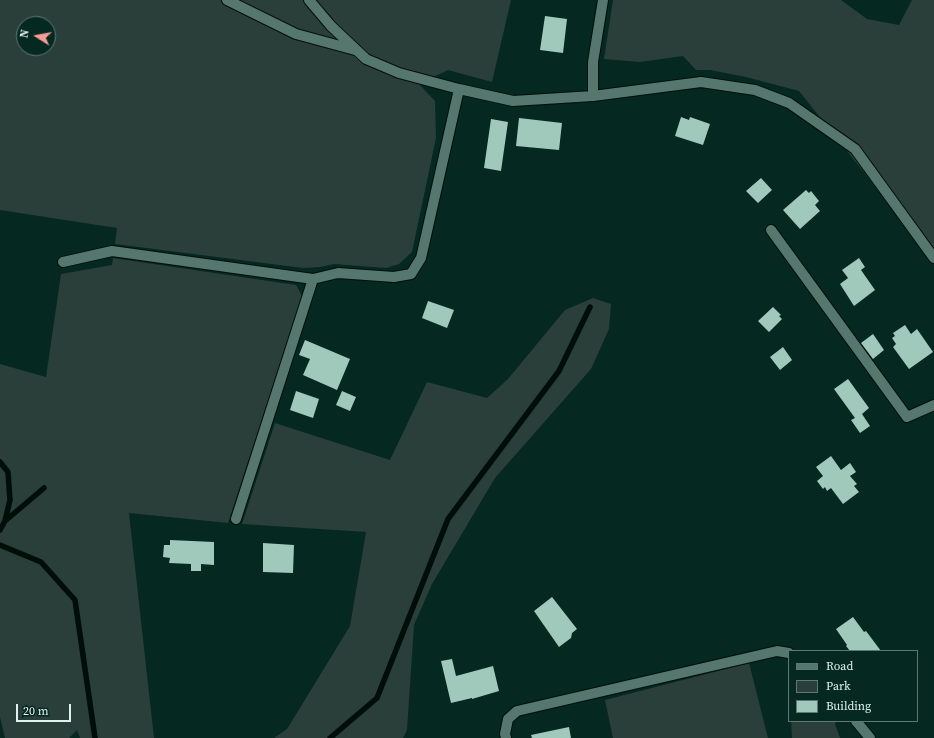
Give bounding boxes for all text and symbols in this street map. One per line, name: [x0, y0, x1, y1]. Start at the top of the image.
north arrow: [16, 16, 56, 56]
text: N: [17, 28, 33, 39]
legend: [788, 650, 918, 722]
text: Road: [826, 658, 853, 674]
text: Park: [826, 678, 851, 694]
scale bar: [18, 696, 73, 722]
text: Building: [826, 698, 871, 714]
text: 20 m: [23, 703, 49, 719]

